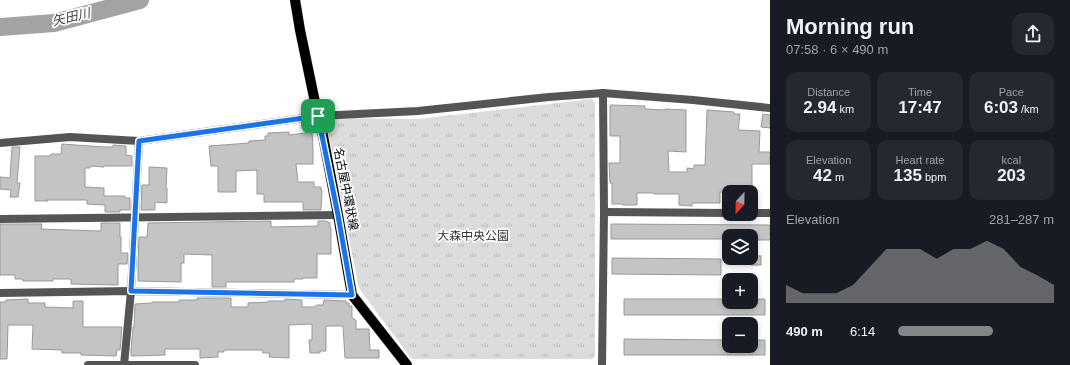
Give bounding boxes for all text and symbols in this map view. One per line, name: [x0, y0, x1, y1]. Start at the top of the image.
water label: 矢田川: [50, 5, 94, 29]
button: share: [1012, 13, 1054, 55]
text: Morning run: [786, 14, 914, 39]
text: 07:58 · 6 × 490 m: [786, 42, 888, 57]
text: Distance: [807, 86, 850, 98]
text: Time: [908, 86, 932, 98]
text: Pace: [999, 86, 1024, 98]
text: 2.94: [803, 98, 836, 117]
text: 17:47: [898, 98, 942, 117]
text: 6:03: [984, 98, 1018, 117]
pin: [301, 99, 335, 133]
text: km: [836, 103, 854, 115]
text: /km: [1018, 103, 1039, 115]
icon: arrive: [307, 105, 329, 127]
street label: 名古屋中環状線: [331, 146, 361, 232]
text: Elevation: [806, 154, 851, 166]
text: Heart rate: [896, 154, 944, 166]
text: kcal: [1002, 154, 1021, 166]
text: 42: [813, 166, 832, 185]
text: 135: [894, 166, 922, 185]
text: 203: [997, 166, 1026, 185]
text: m: [832, 171, 844, 183]
text: bpm: [922, 171, 946, 183]
north arrow: [722, 185, 758, 221]
map controls: [722, 185, 758, 353]
text: Elevation: [786, 212, 839, 227]
text: 281–287 m: [989, 212, 1054, 227]
park label: 大森中央公園: [437, 229, 509, 243]
button: layers: [722, 229, 758, 265]
button: +: [722, 273, 758, 309]
button: −: [722, 317, 758, 353]
text: 490 m: [786, 324, 823, 339]
text: 6:14: [850, 324, 875, 339]

